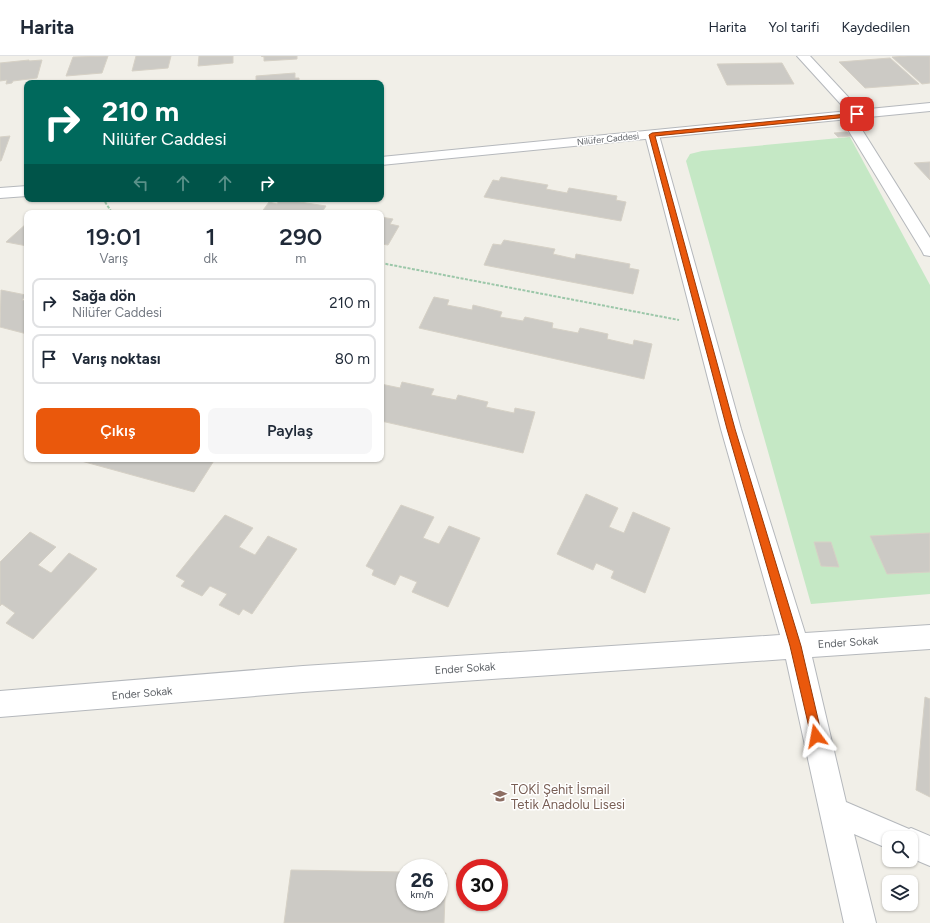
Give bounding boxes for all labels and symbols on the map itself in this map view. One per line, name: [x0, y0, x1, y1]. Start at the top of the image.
pin: [840, 97, 874, 131]
street label: Nilüfer Caddesi: [576, 130, 640, 147]
street label: Ender Sokak: [817, 634, 879, 651]
street label: Ender Sokak: [434, 660, 496, 677]
street label: Ender Sokak: [111, 684, 174, 703]
position arrow: [795, 715, 837, 757]
place label: TOKİ Şehit İsmail Tetik Anadolu Lisesi: [511, 781, 625, 812]
school or university icon: TOKİ Şehit İsmail Tetik Anadolu Lisesi: [492, 788, 508, 804]
speed limit sign: 30: [456, 859, 508, 911]

